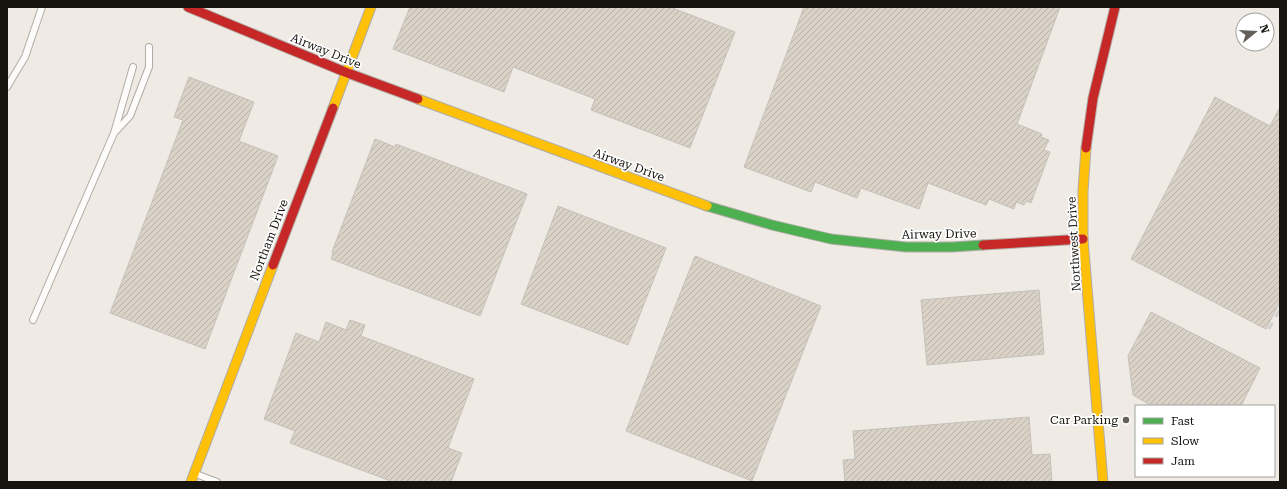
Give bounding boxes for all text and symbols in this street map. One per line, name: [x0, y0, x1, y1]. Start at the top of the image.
north arrow: [1235, 12, 1275, 52]
text: N: [1257, 23, 1272, 36]
street label: Airway Drive: [289, 31, 364, 72]
street label: Airway Drive: [591, 146, 667, 185]
street label: Northwest Drive: [1065, 196, 1083, 292]
street label: Northam Drive: [247, 197, 291, 283]
street label: Airway Drive: [901, 226, 977, 242]
legend: [1135, 405, 1275, 477]
place label: Car Parking: [1050, 413, 1118, 427]
text: Fast: [1171, 414, 1195, 428]
marker: Car Parking: [1121, 415, 1131, 425]
text: Slow: [1171, 434, 1199, 448]
text: Jam: [1171, 454, 1195, 468]

